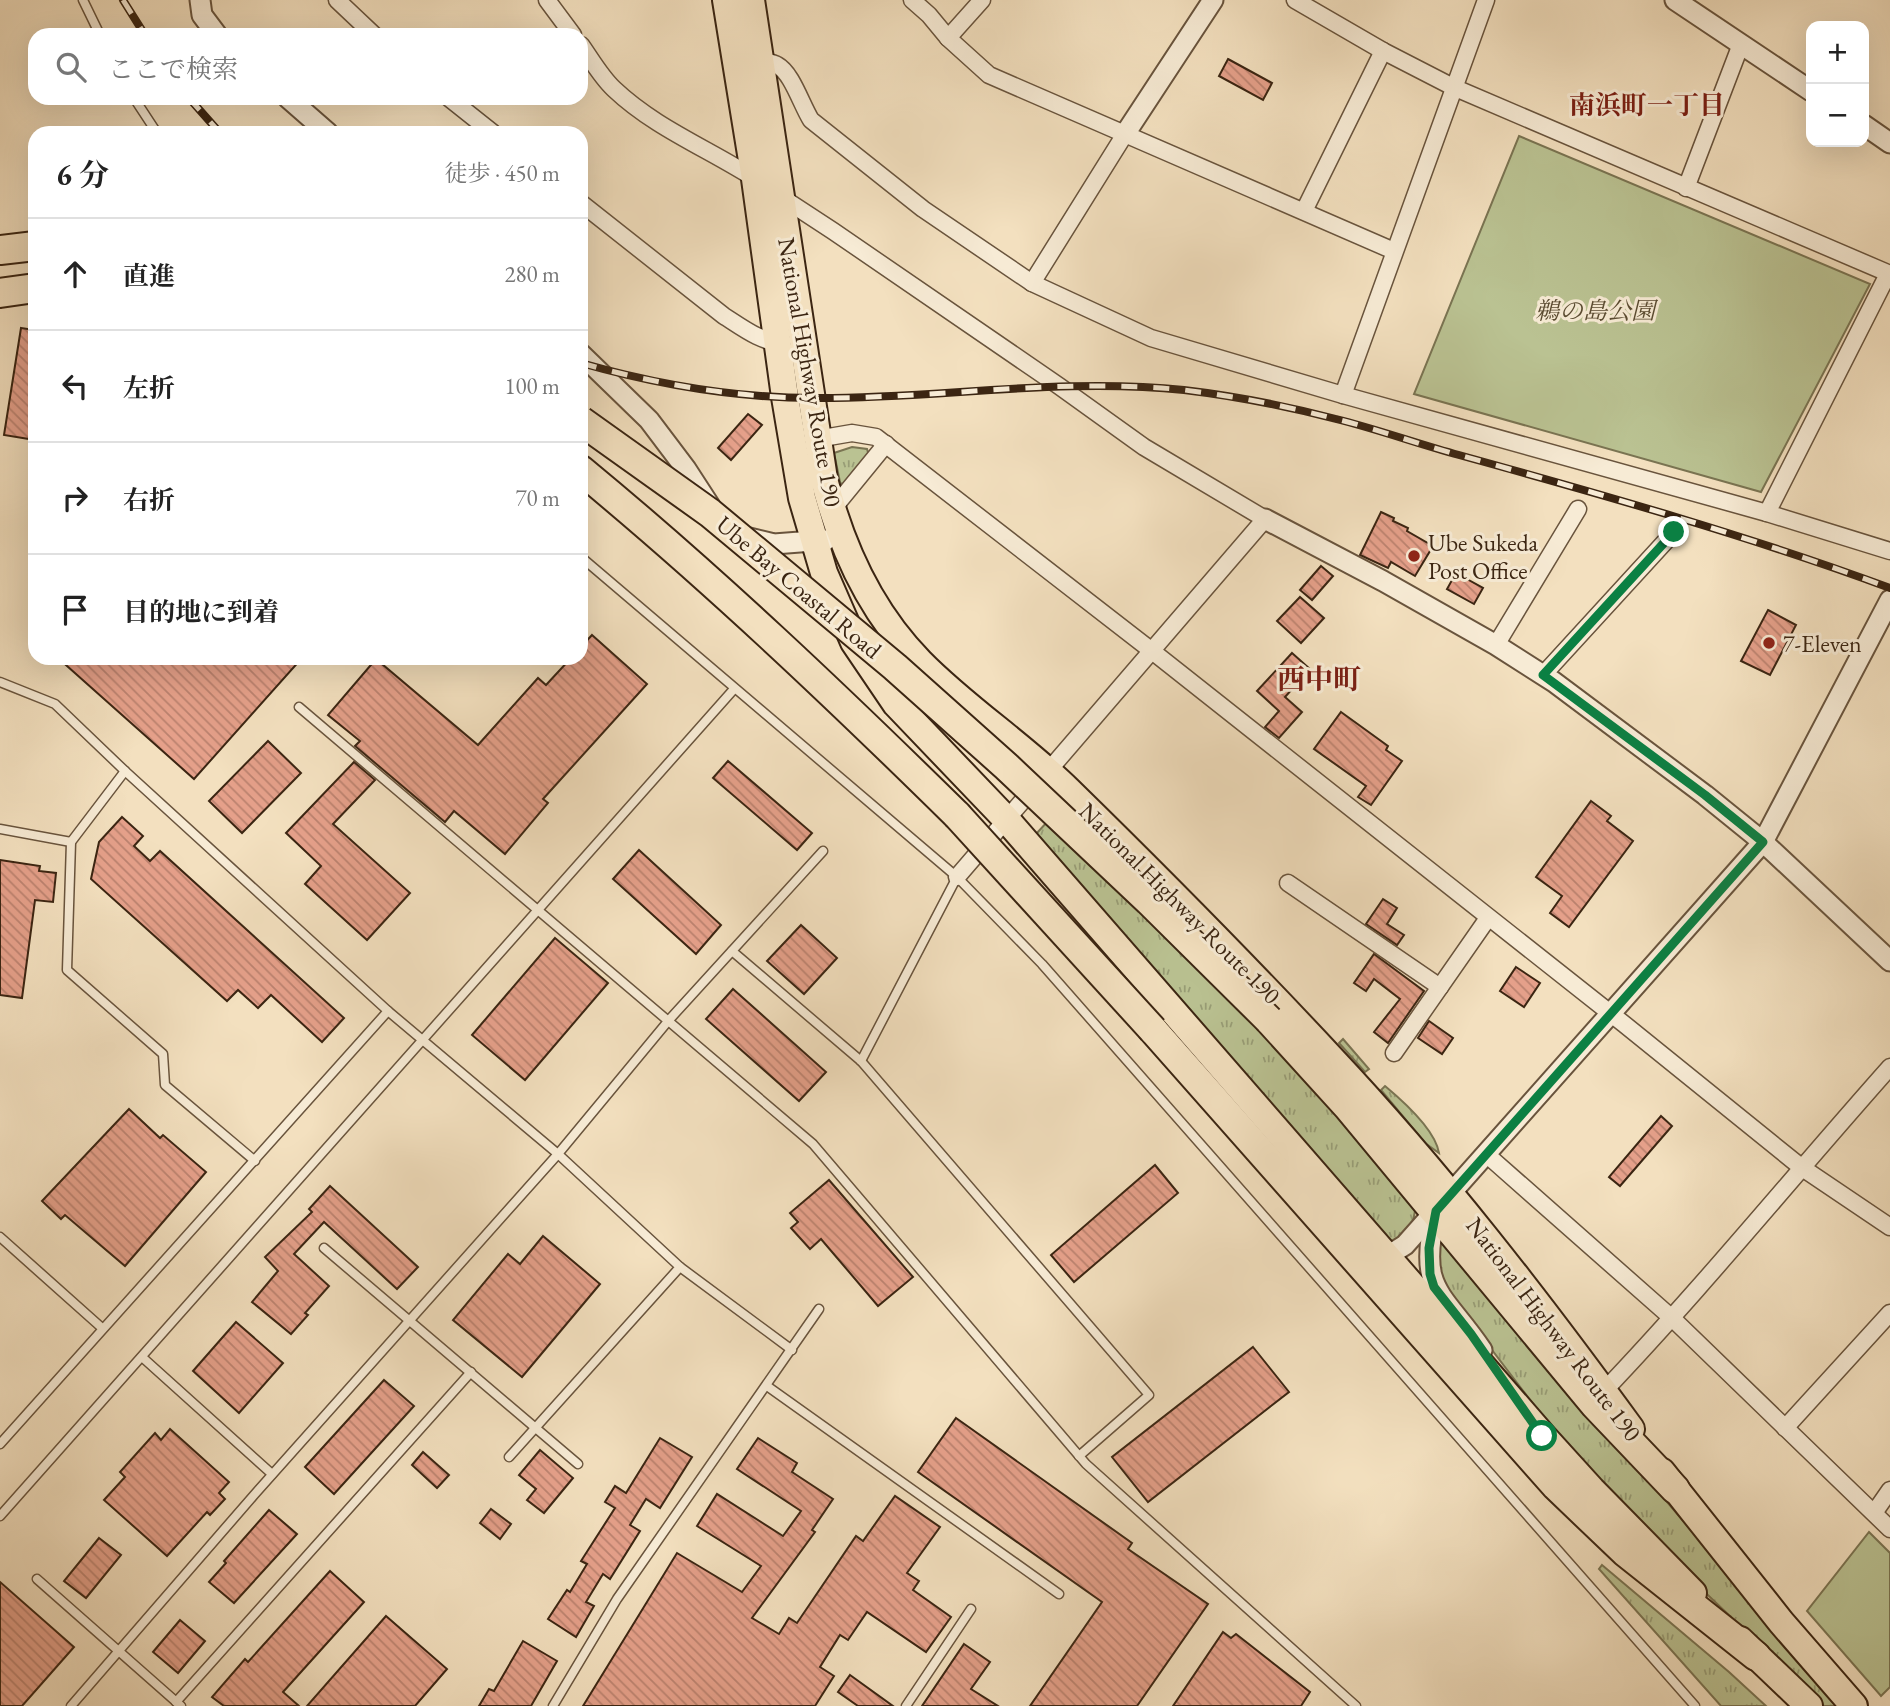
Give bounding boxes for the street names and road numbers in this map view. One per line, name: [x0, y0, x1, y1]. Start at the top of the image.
street label: National Highway Route 190: [771, 235, 849, 509]
street label: Ube Bay Coastal Road: [710, 509, 889, 666]
street label: National Highway Route 190: [1073, 796, 1287, 1010]
street label: National Highway Route 190: [1460, 1211, 1648, 1447]

